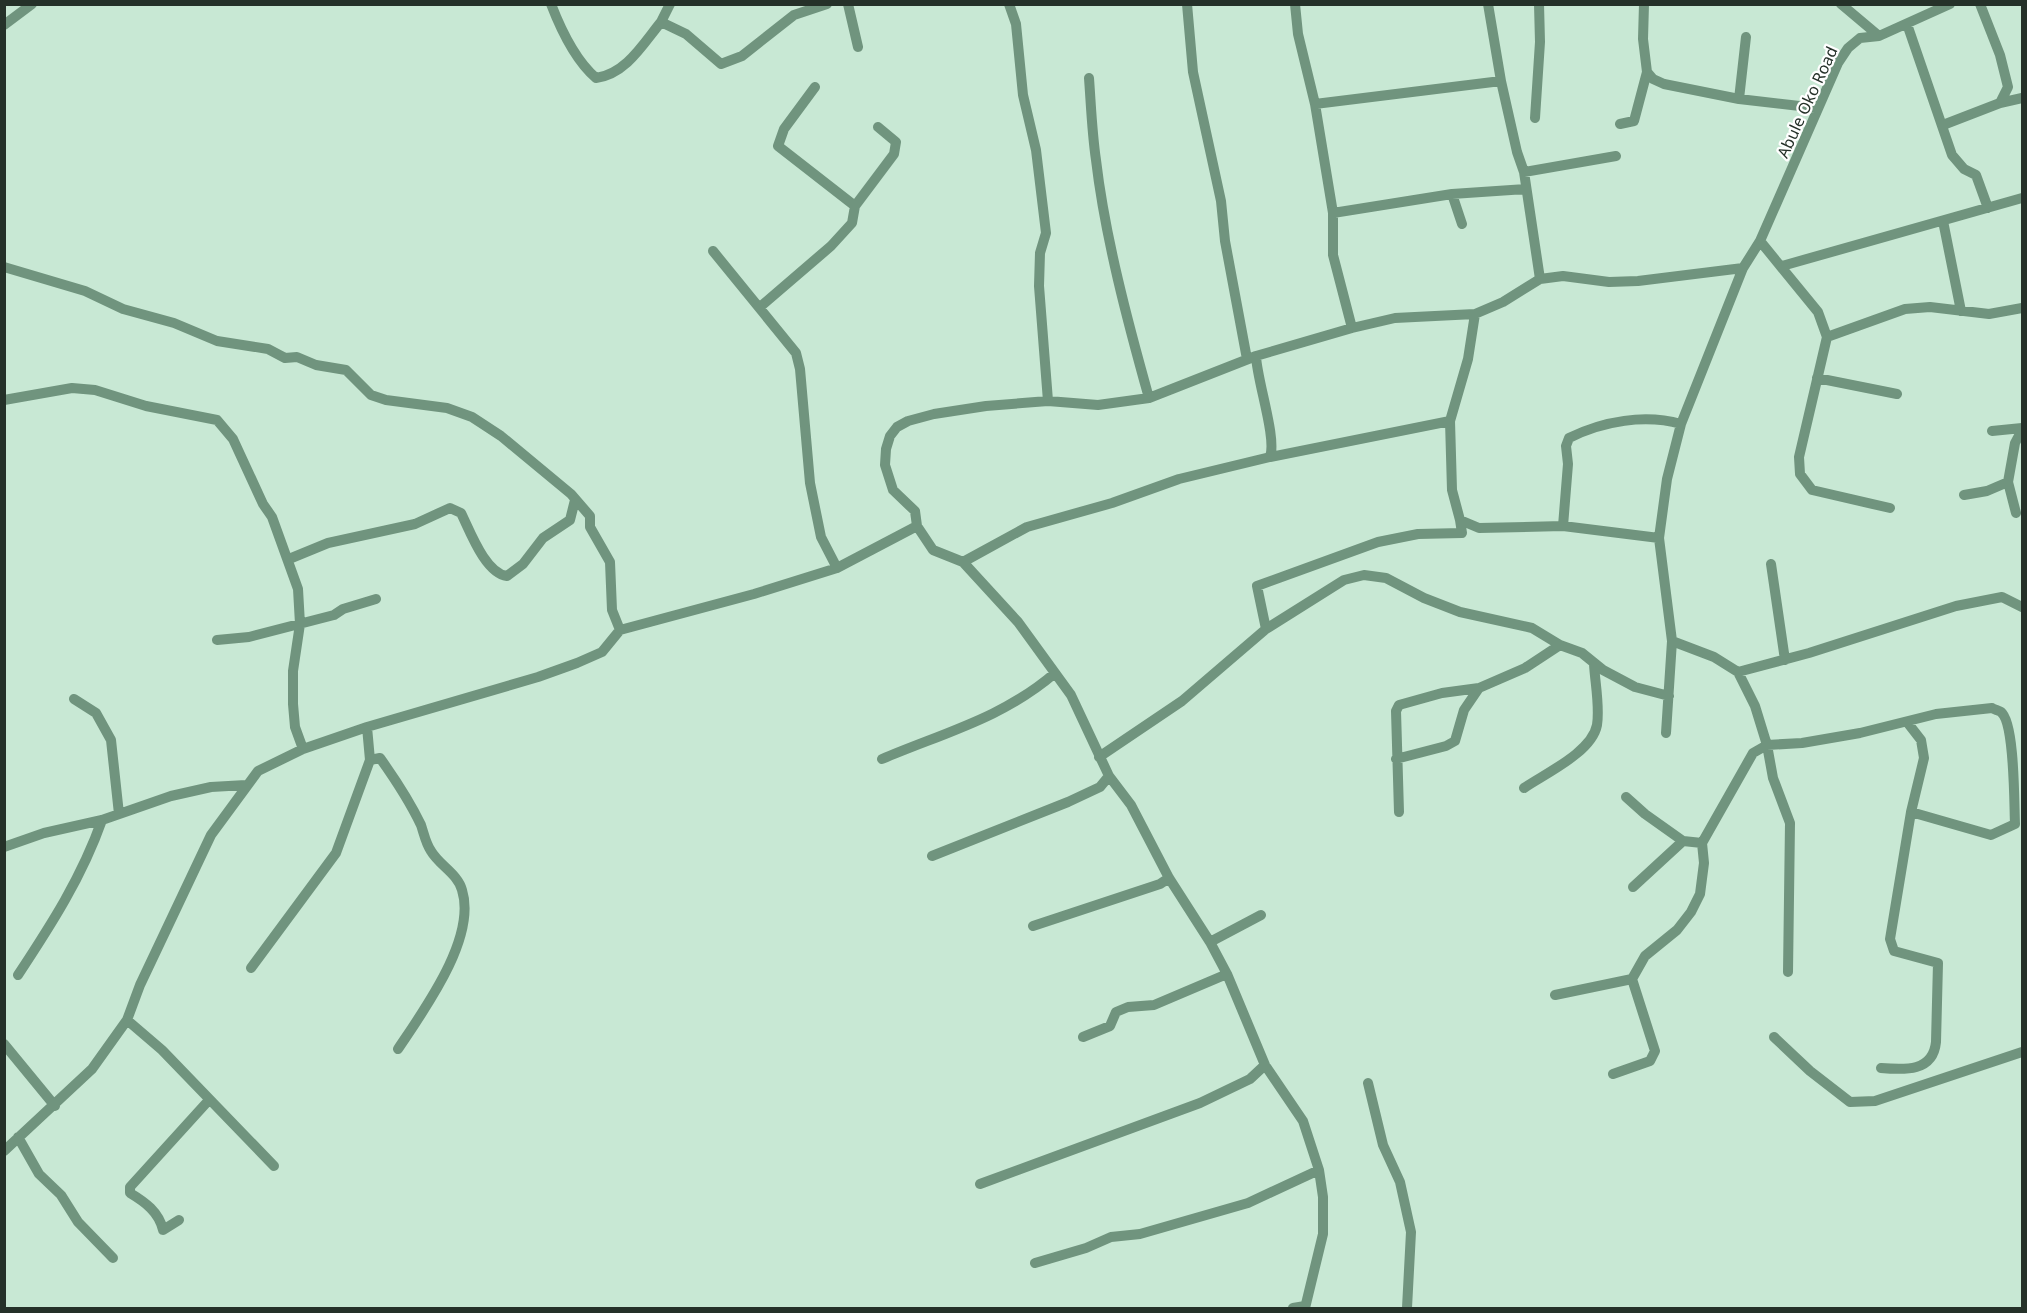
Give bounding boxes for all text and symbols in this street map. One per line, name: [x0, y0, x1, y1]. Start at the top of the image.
street label: Abule Oko Road: [1772, 43, 1842, 161]

